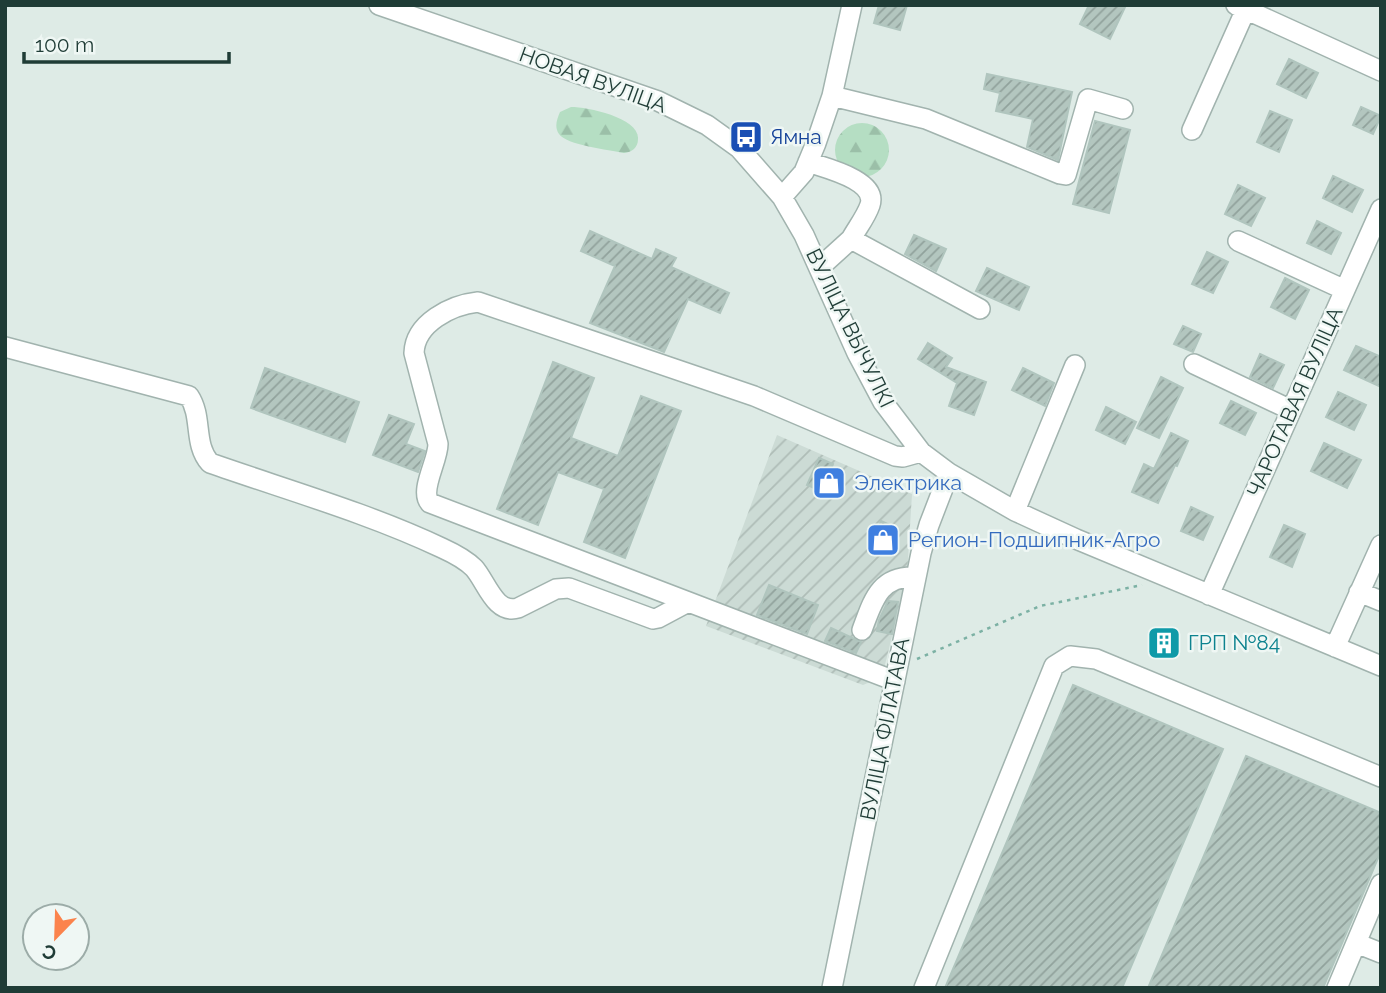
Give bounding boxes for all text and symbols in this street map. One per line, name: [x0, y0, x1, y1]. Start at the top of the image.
scale bar: [24, 21, 229, 65]
text: 100 m: [35, 32, 94, 57]
street label: НОВАЯ ВУЛІЦА: [516, 41, 670, 118]
bus stop icon: Ямна: [727, 118, 765, 156]
place label: Ямна: [770, 124, 822, 149]
street label: ВУЛІЦА ВЫЧУЛКІ: [801, 244, 900, 411]
street label: ЧАРОТАВАЯ ВУЛІЦА: [1241, 303, 1348, 501]
shop icon: Электрика: [810, 464, 848, 502]
place label: Электрика: [854, 470, 962, 495]
shop icon: Регион-Подшипник-Агро: [864, 521, 902, 559]
place label: Регион-Подшипник-Агро: [908, 527, 1160, 552]
building icon: ГРП №84: [1145, 624, 1183, 662]
place label: ГРП №84: [1188, 630, 1280, 655]
street label: ВУЛІЦА ФІЛАТАВА: [855, 635, 914, 822]
north arrow: [21, 902, 91, 972]
text: С: [39, 940, 60, 965]

